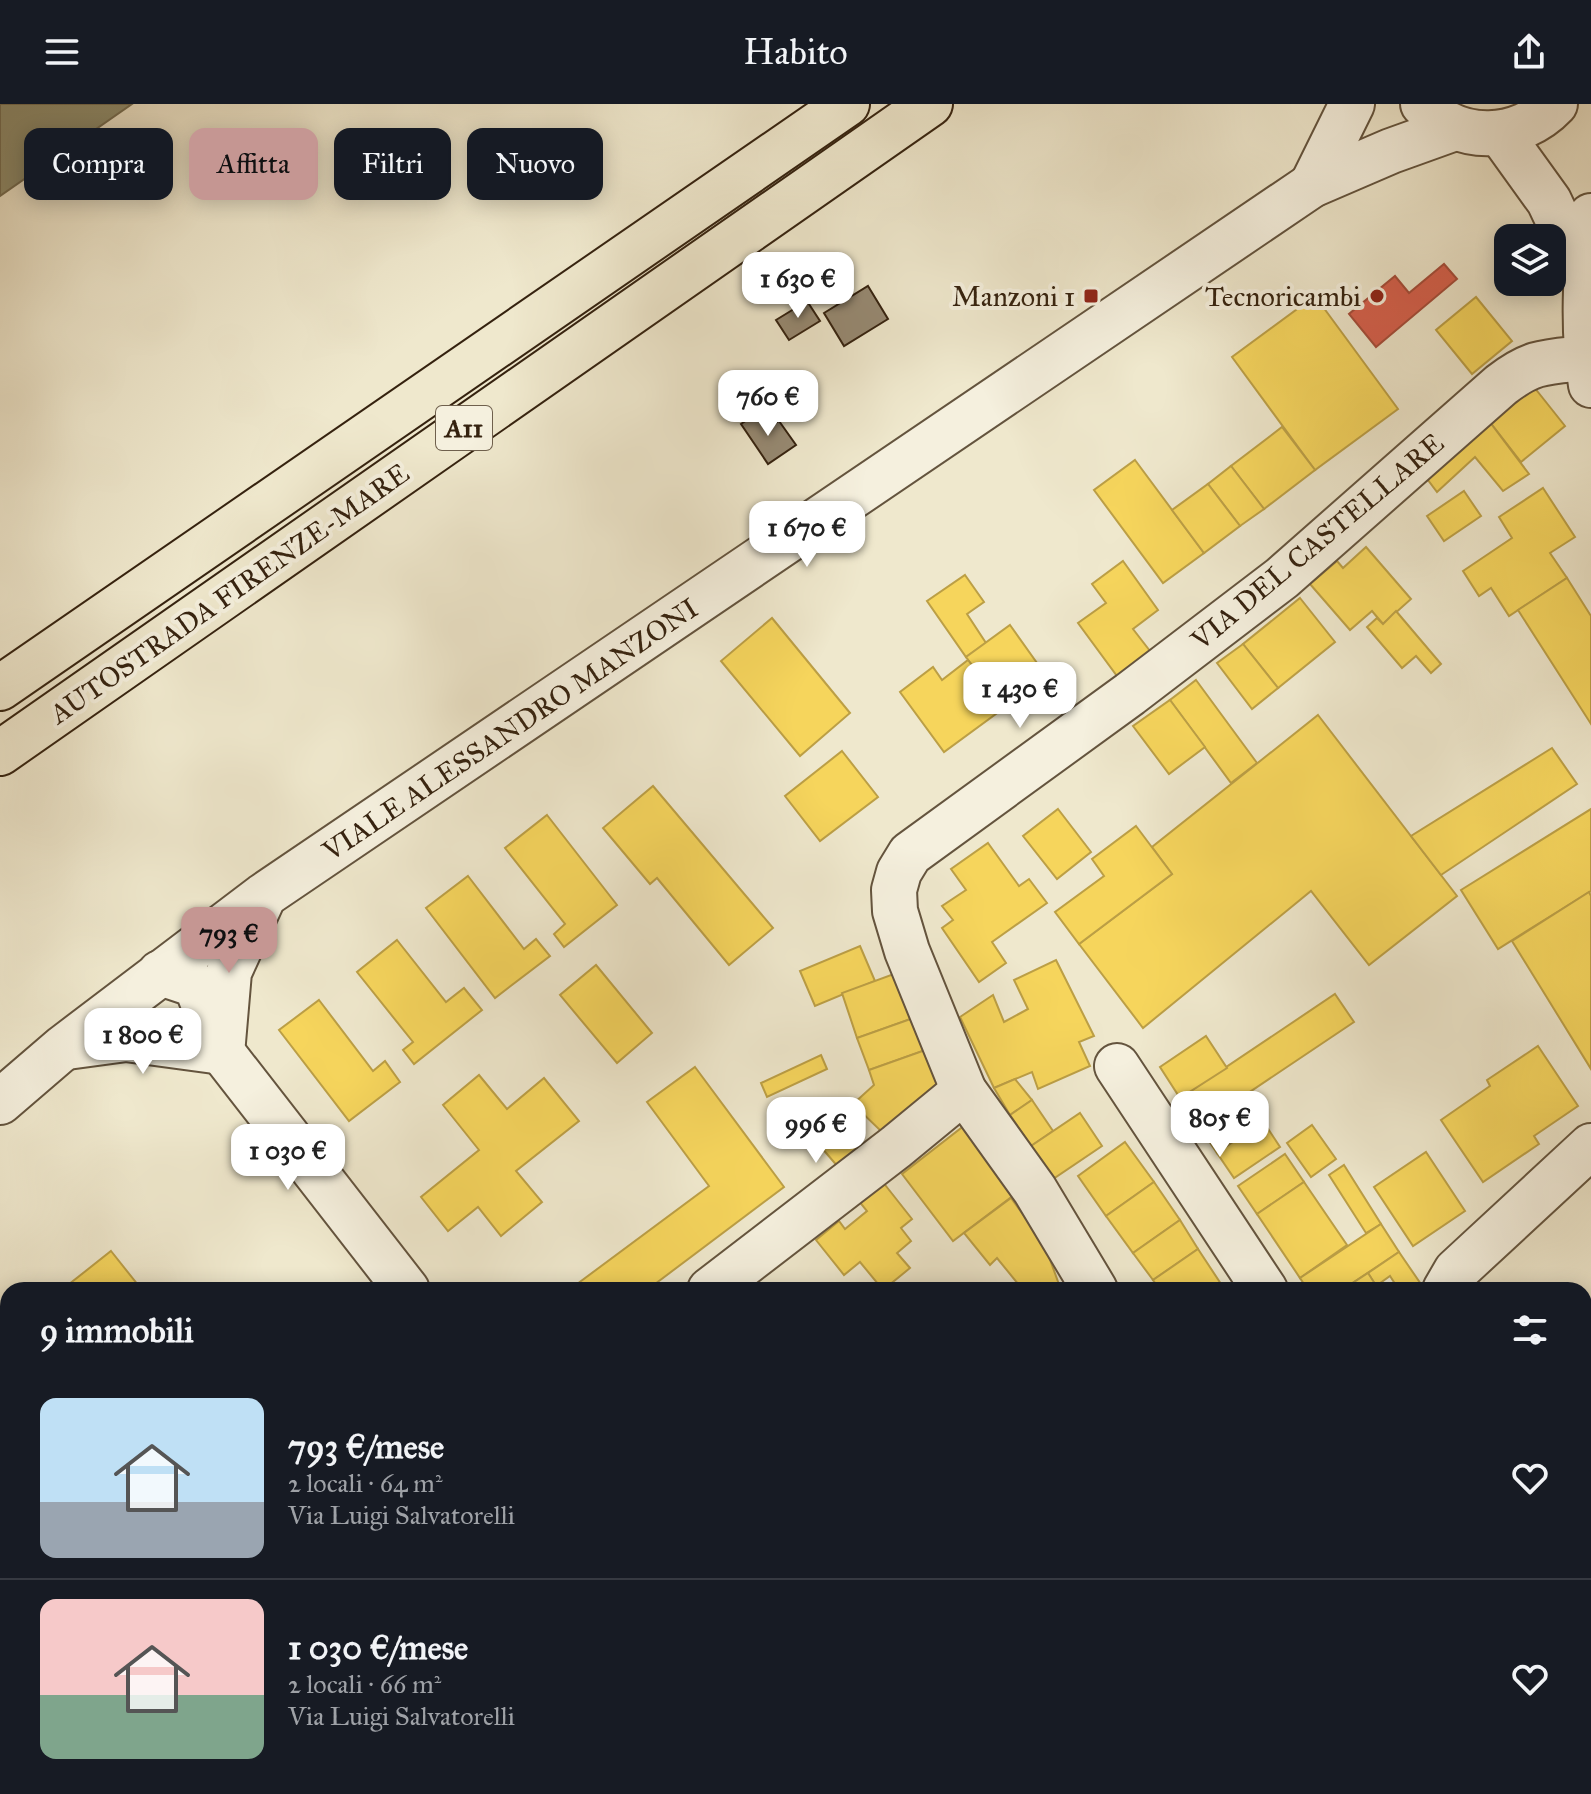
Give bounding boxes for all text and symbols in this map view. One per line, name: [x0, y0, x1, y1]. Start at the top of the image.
icon: menu: [40, 30, 84, 74]
text: Habito: [743, 30, 848, 74]
icon: share: [1507, 30, 1551, 74]
chip: Compra: [24, 128, 173, 200]
chip: Affitta: [189, 128, 318, 200]
chip: Filtri: [334, 128, 451, 200]
chip: Nuovo: [467, 128, 603, 200]
map controls: [1494, 224, 1566, 296]
button: layers: [1494, 224, 1566, 296]
pin: 1 630 €: [724, 252, 872, 320]
text: 1 630 €: [760, 262, 836, 294]
place label: Manzoni 1: [952, 279, 1075, 314]
place label: Tecnoricambi: [1205, 279, 1361, 314]
marker: Manzoni 1: [1082, 287, 1100, 305]
marker: Tecnoricambi: [1368, 287, 1386, 305]
pin: 760 €: [712, 370, 824, 438]
text: 760 €: [736, 380, 800, 412]
road number: A11: [436, 406, 492, 450]
street label: VIA DEL CASTELLARE: [1183, 425, 1451, 658]
street label: AUTOSTRADA FIRENZE-MARE: [42, 455, 416, 732]
pin: 1 670 €: [733, 501, 881, 569]
text: 1 670 €: [767, 511, 847, 543]
street label: VIALE ALESSANDRO MANZONI: [315, 590, 705, 869]
pin: 1 430 €: [946, 662, 1094, 730]
text: 1 430 €: [981, 672, 1059, 704]
pin: 793 €: [173, 907, 285, 975]
text: 793 €: [199, 917, 259, 949]
pin: 1 800 €: [69, 1008, 217, 1076]
text: 1 800 €: [102, 1018, 184, 1050]
pin: 805 €: [1164, 1091, 1276, 1159]
pin: 996 €: [760, 1097, 872, 1165]
text: 805 €: [1189, 1101, 1251, 1133]
text: 996 €: [785, 1107, 847, 1139]
pin: 1 030 €: [214, 1124, 362, 1192]
text: 1 030 €: [249, 1134, 327, 1166]
icon: filters: [1508, 1308, 1552, 1352]
text: 9 immobili: [40, 1310, 194, 1351]
text: 793 €/mese: [288, 1426, 444, 1467]
icon: home: [104, 1430, 200, 1526]
icon: heart: [1508, 1456, 1552, 1500]
text: 2 locali · 64 m²: [288, 1467, 442, 1499]
text: Via Luigi Salvatorelli: [288, 1499, 515, 1531]
text: 1 030 €/mese: [288, 1627, 468, 1668]
icon: home: [104, 1631, 200, 1727]
icon: heart: [1508, 1657, 1552, 1701]
text: 2 locali · 66 m²: [288, 1668, 441, 1700]
text: Via Luigi Salvatorelli: [288, 1700, 515, 1732]

